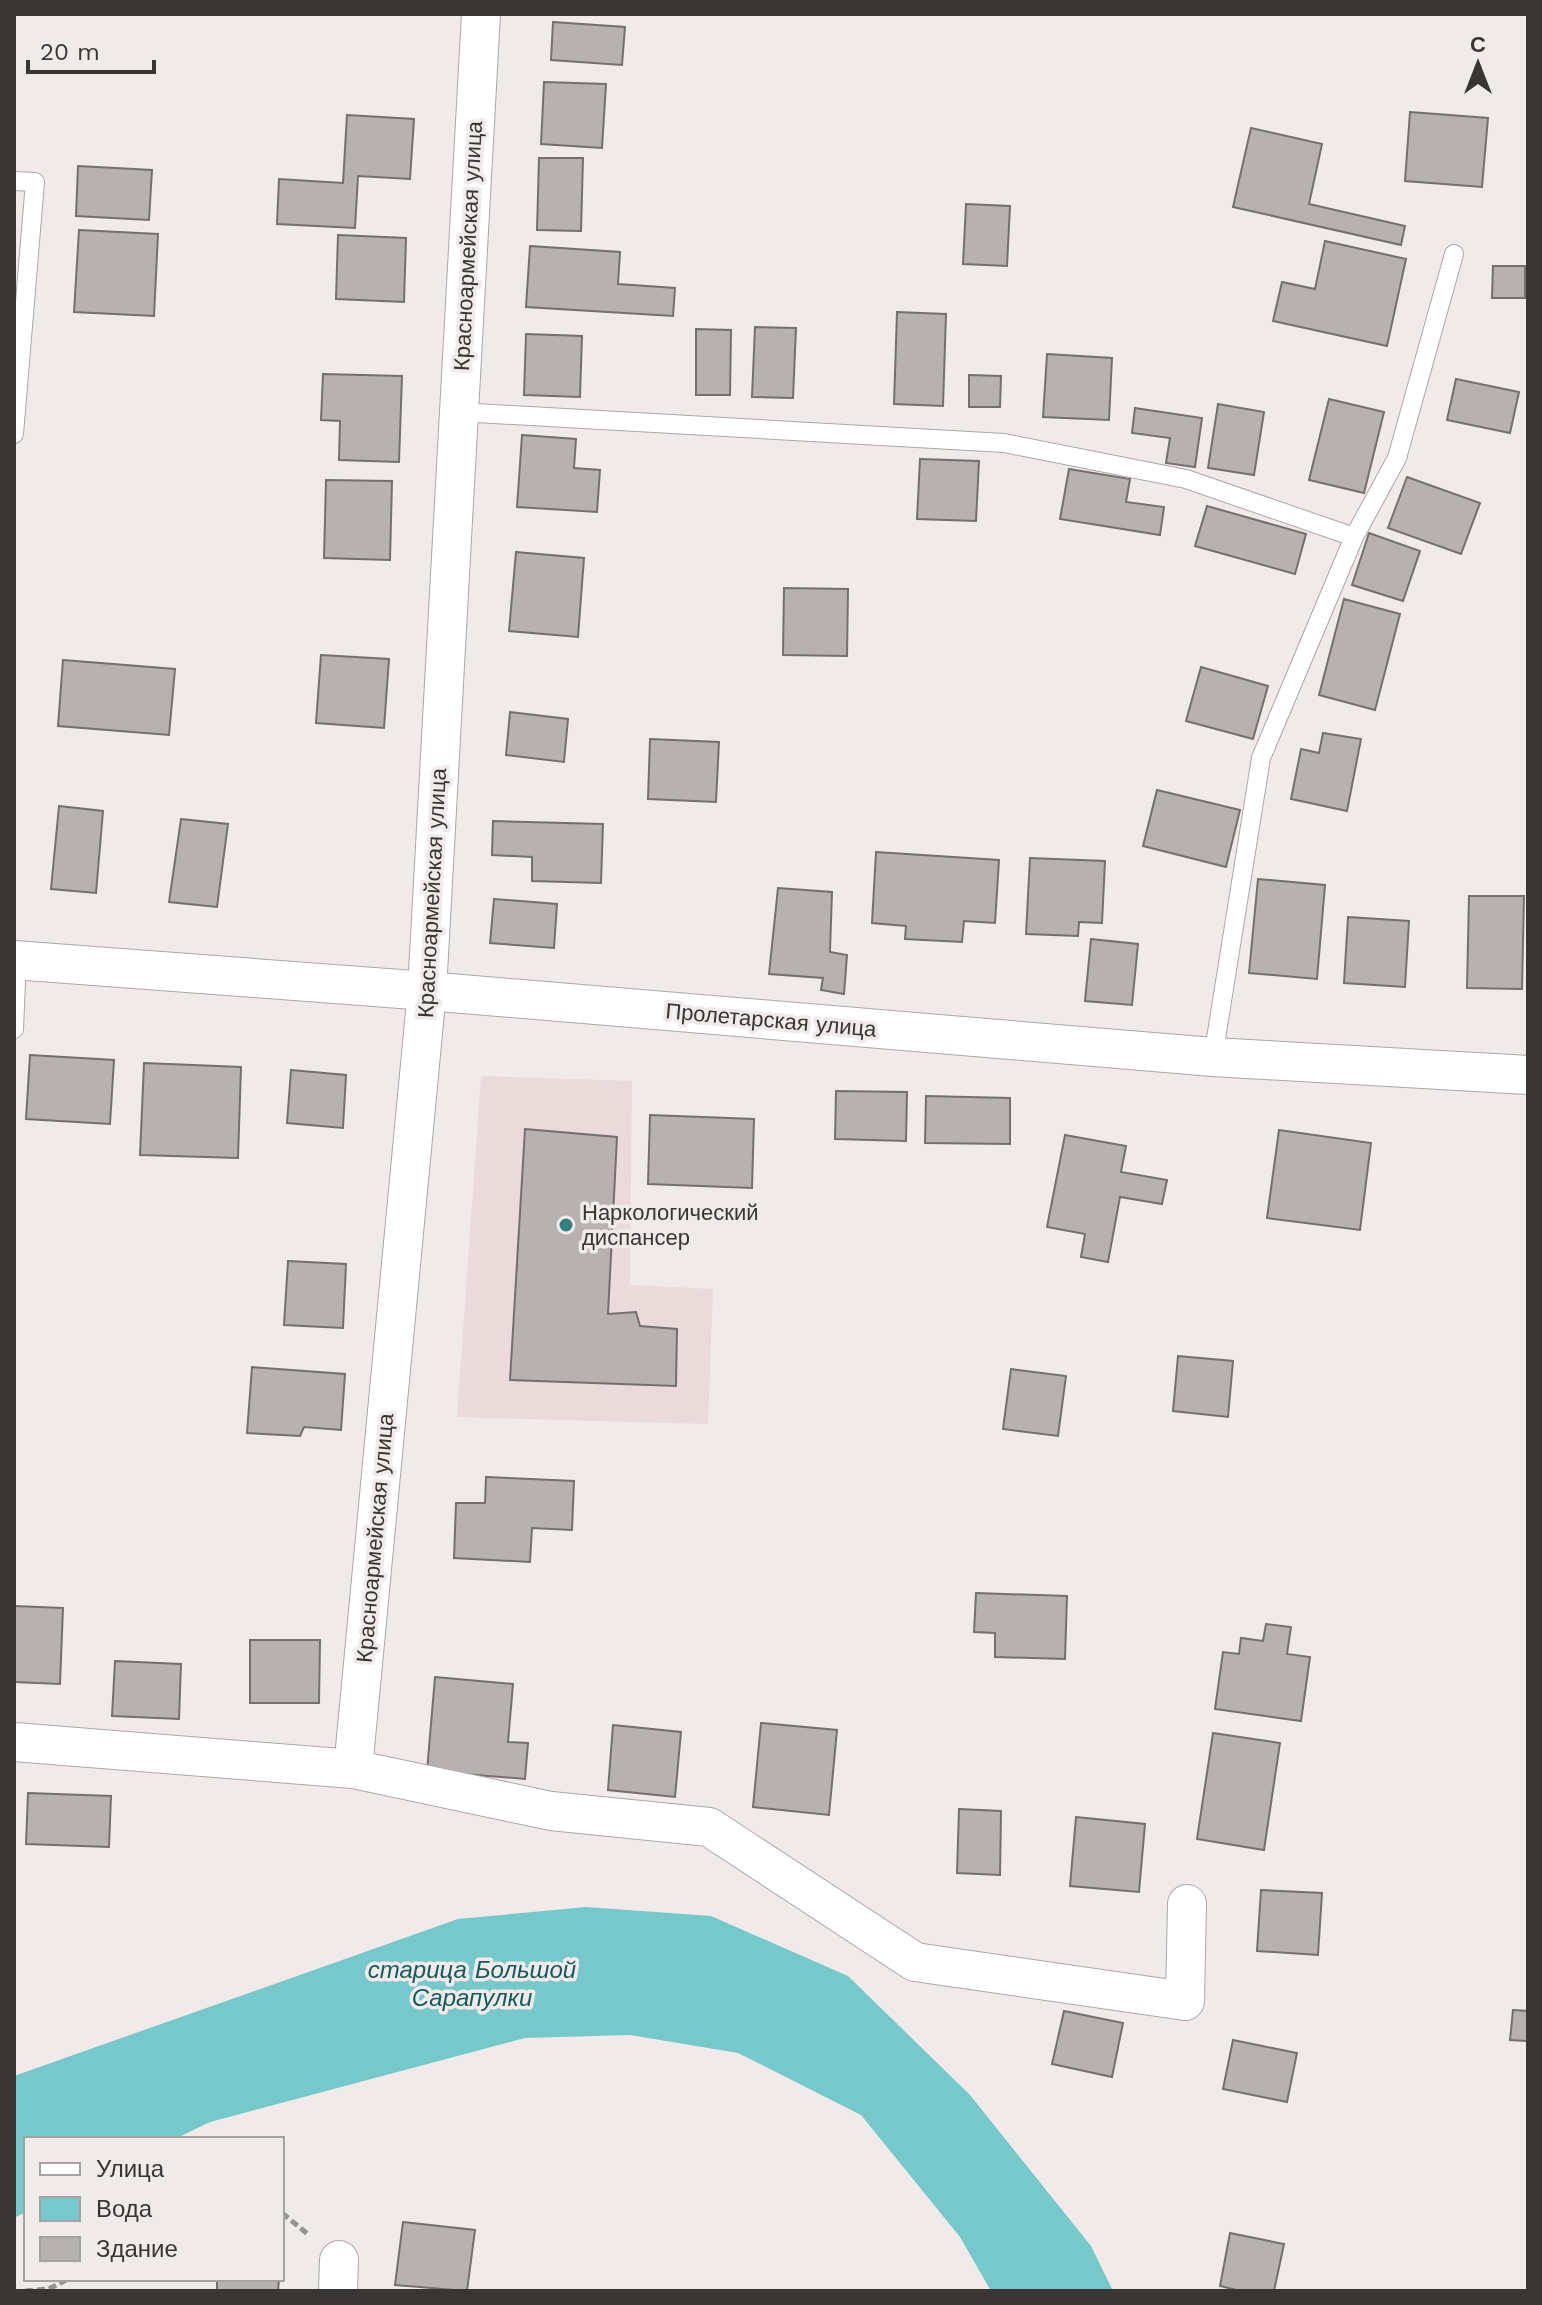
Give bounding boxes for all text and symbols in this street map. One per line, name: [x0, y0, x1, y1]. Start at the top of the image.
scale bar: [28, 24, 154, 74]
north arrow: [1438, 24, 1518, 104]
text: С: [1470, 32, 1486, 57]
text: 20 m: [40, 38, 100, 66]
street label: Красноармейская улица: [449, 120, 487, 371]
street label: Красноармейская улица: [413, 767, 451, 1018]
street label: Пролетарская улица: [664, 998, 878, 1042]
place label: Наркологический диспансер: [582, 1200, 759, 1250]
marker: Наркологический диспансер: [557, 1216, 575, 1234]
street label: Красноармейская улица: [352, 1412, 398, 1664]
water label: старица Большой Сарапулки: [368, 1956, 576, 2012]
legend: [24, 2137, 284, 2281]
text: Улица: [96, 2155, 165, 2183]
text: Вода: [96, 2195, 153, 2223]
text: Здание: [96, 2235, 178, 2263]

